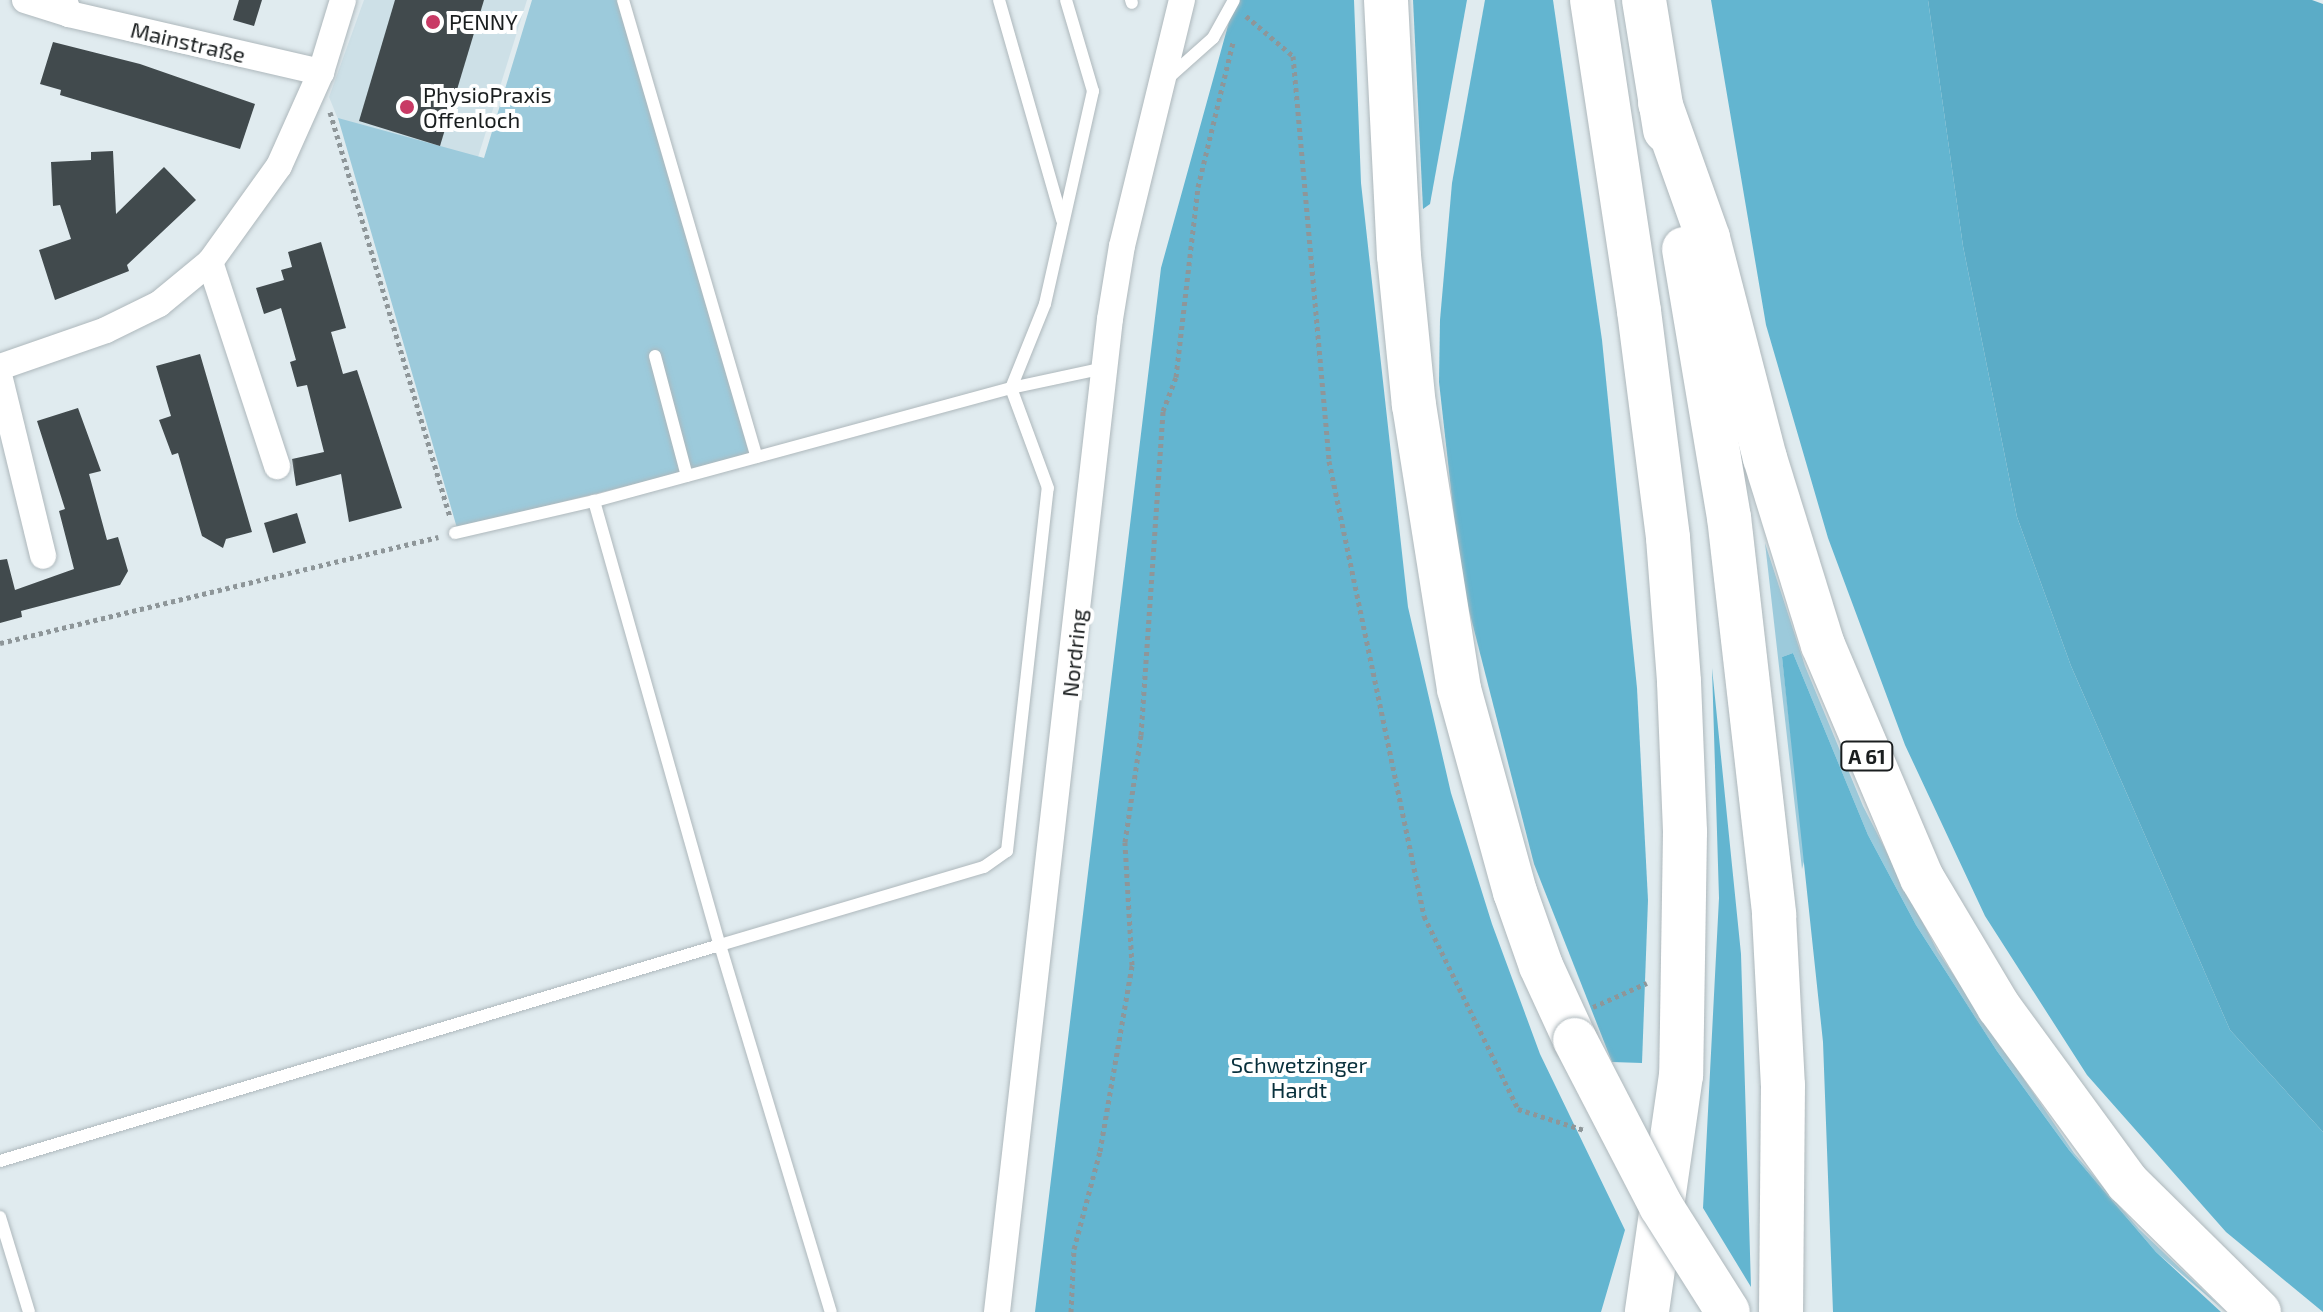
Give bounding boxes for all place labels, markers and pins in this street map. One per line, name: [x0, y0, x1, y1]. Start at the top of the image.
place label: PENNY: [449, 9, 518, 35]
marker: PENNY: [424, 13, 442, 31]
place label: PhysioPraxis Offenloch: [423, 81, 552, 132]
marker: PhysioPraxis Offenloch: [398, 98, 416, 116]

